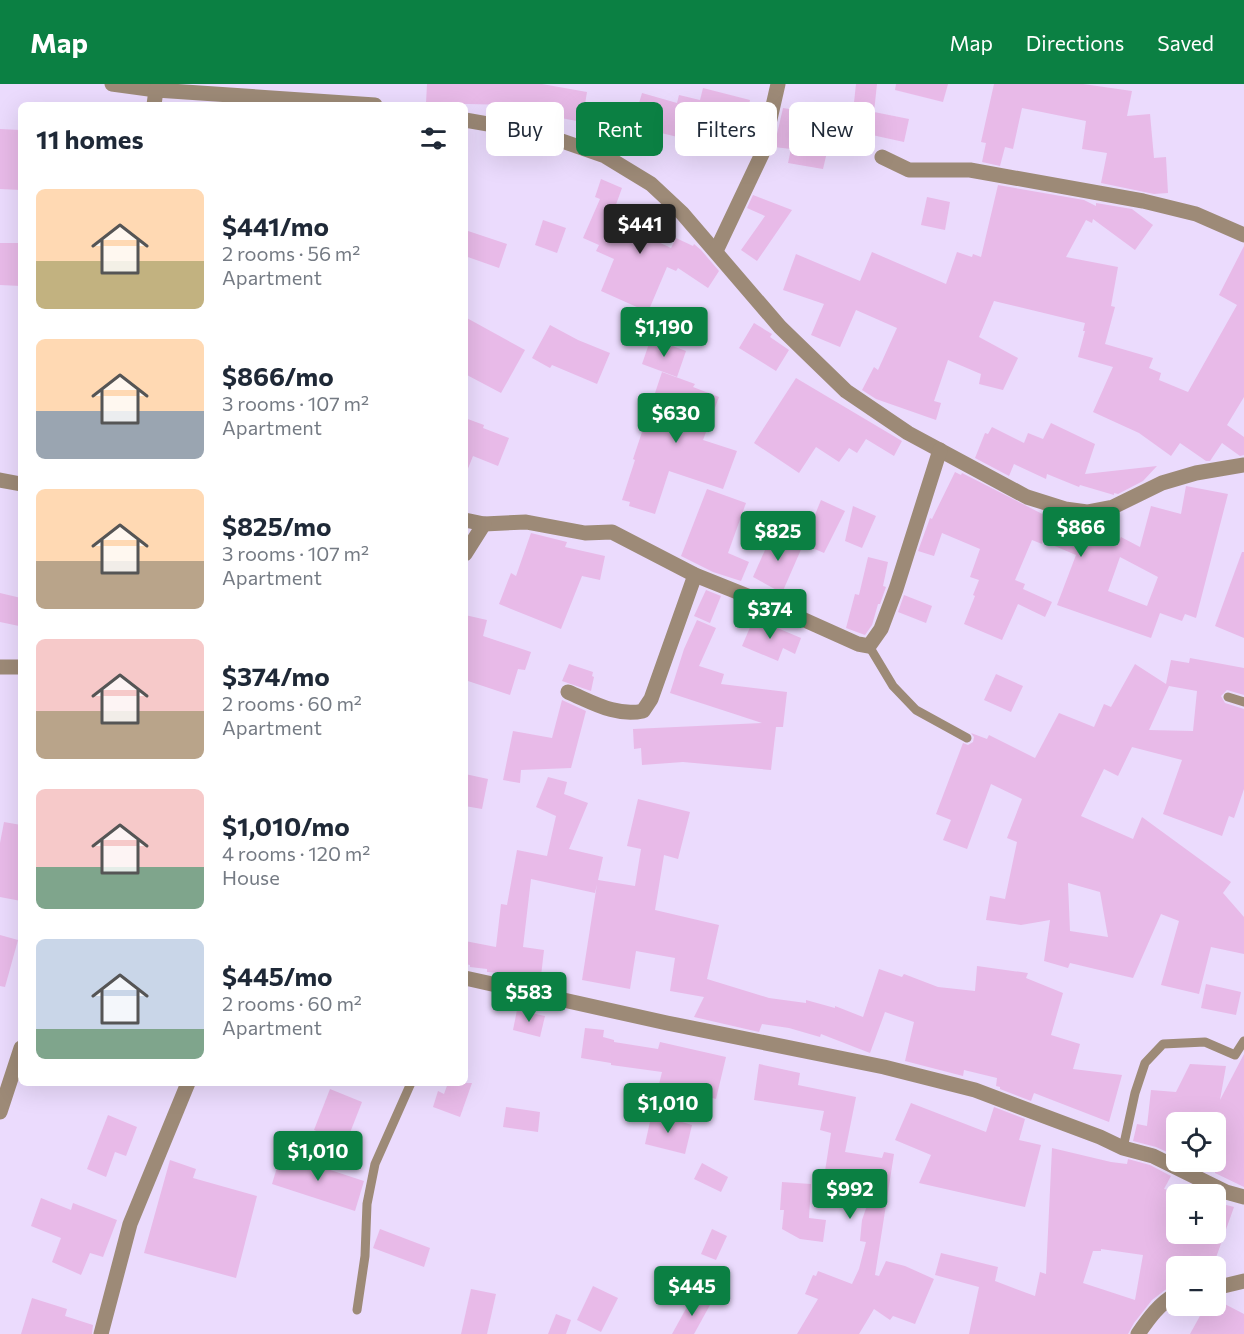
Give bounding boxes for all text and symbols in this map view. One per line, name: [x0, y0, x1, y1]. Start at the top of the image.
text: Map: [30, 25, 88, 59]
text: Map: [950, 30, 993, 55]
text: Directions: [1026, 30, 1124, 55]
text: Saved: [1157, 30, 1214, 55]
chip: Buy: [486, 102, 564, 156]
chip: Rent: [576, 102, 663, 156]
chip: Filters: [675, 102, 777, 156]
chip: New: [789, 102, 875, 156]
icon: filters: [417, 122, 450, 155]
text: 11 homes: [36, 123, 144, 154]
pin: $441: [604, 204, 676, 255]
text: $441/mo: [222, 210, 329, 241]
text: $441: [618, 211, 662, 235]
icon: home: [84, 213, 156, 285]
text: 2 rooms · 56 m²: [222, 241, 360, 265]
text: Apartment: [222, 265, 322, 289]
pin: $1,190: [615, 307, 713, 358]
text: $1,190: [635, 314, 693, 338]
text: $866/mo: [222, 360, 334, 391]
icon: home: [84, 363, 156, 435]
text: 3 rooms · 107 m²: [222, 391, 369, 415]
pin: $630: [640, 393, 712, 444]
text: $630: [652, 400, 700, 424]
text: Apartment: [222, 415, 322, 439]
pin: $866: [1045, 507, 1117, 558]
text: $825/mo: [222, 510, 331, 541]
pin: $825: [742, 511, 814, 562]
icon: home: [84, 513, 156, 585]
text: $866: [1057, 514, 1105, 538]
text: $825: [755, 518, 801, 542]
text: 3 rooms · 107 m²: [222, 541, 369, 565]
text: Apartment: [222, 565, 322, 589]
pin: $374: [734, 589, 806, 640]
text: $374: [747, 596, 793, 620]
text: $374/mo: [222, 660, 330, 691]
icon: home: [84, 663, 156, 735]
text: 2 rooms · 60 m²: [222, 691, 362, 715]
text: Apartment: [222, 715, 322, 739]
text: $1,010/mo: [222, 810, 350, 841]
icon: home: [84, 813, 156, 885]
text: 4 rooms · 120 m²: [222, 841, 370, 865]
text: House: [222, 865, 280, 889]
text: $445/mo: [222, 960, 333, 991]
icon: home: [84, 963, 156, 1035]
pin: $583: [493, 972, 565, 1023]
text: $583: [505, 979, 553, 1003]
text: 2 rooms · 60 m²: [222, 991, 362, 1015]
text: Apartment: [222, 1015, 322, 1039]
pin: $1,010: [619, 1083, 717, 1134]
text: $1,010: [638, 1090, 698, 1114]
map controls: [1166, 1112, 1226, 1316]
button: locate: [1166, 1112, 1226, 1172]
pin: $1,010: [269, 1131, 367, 1182]
text: $1,010: [288, 1138, 348, 1162]
pin: $992: [814, 1169, 886, 1220]
text: $992: [826, 1176, 874, 1200]
button: +: [1166, 1184, 1226, 1244]
button: −: [1166, 1256, 1226, 1316]
pin: $445: [656, 1266, 728, 1317]
text: $445: [668, 1273, 716, 1297]

